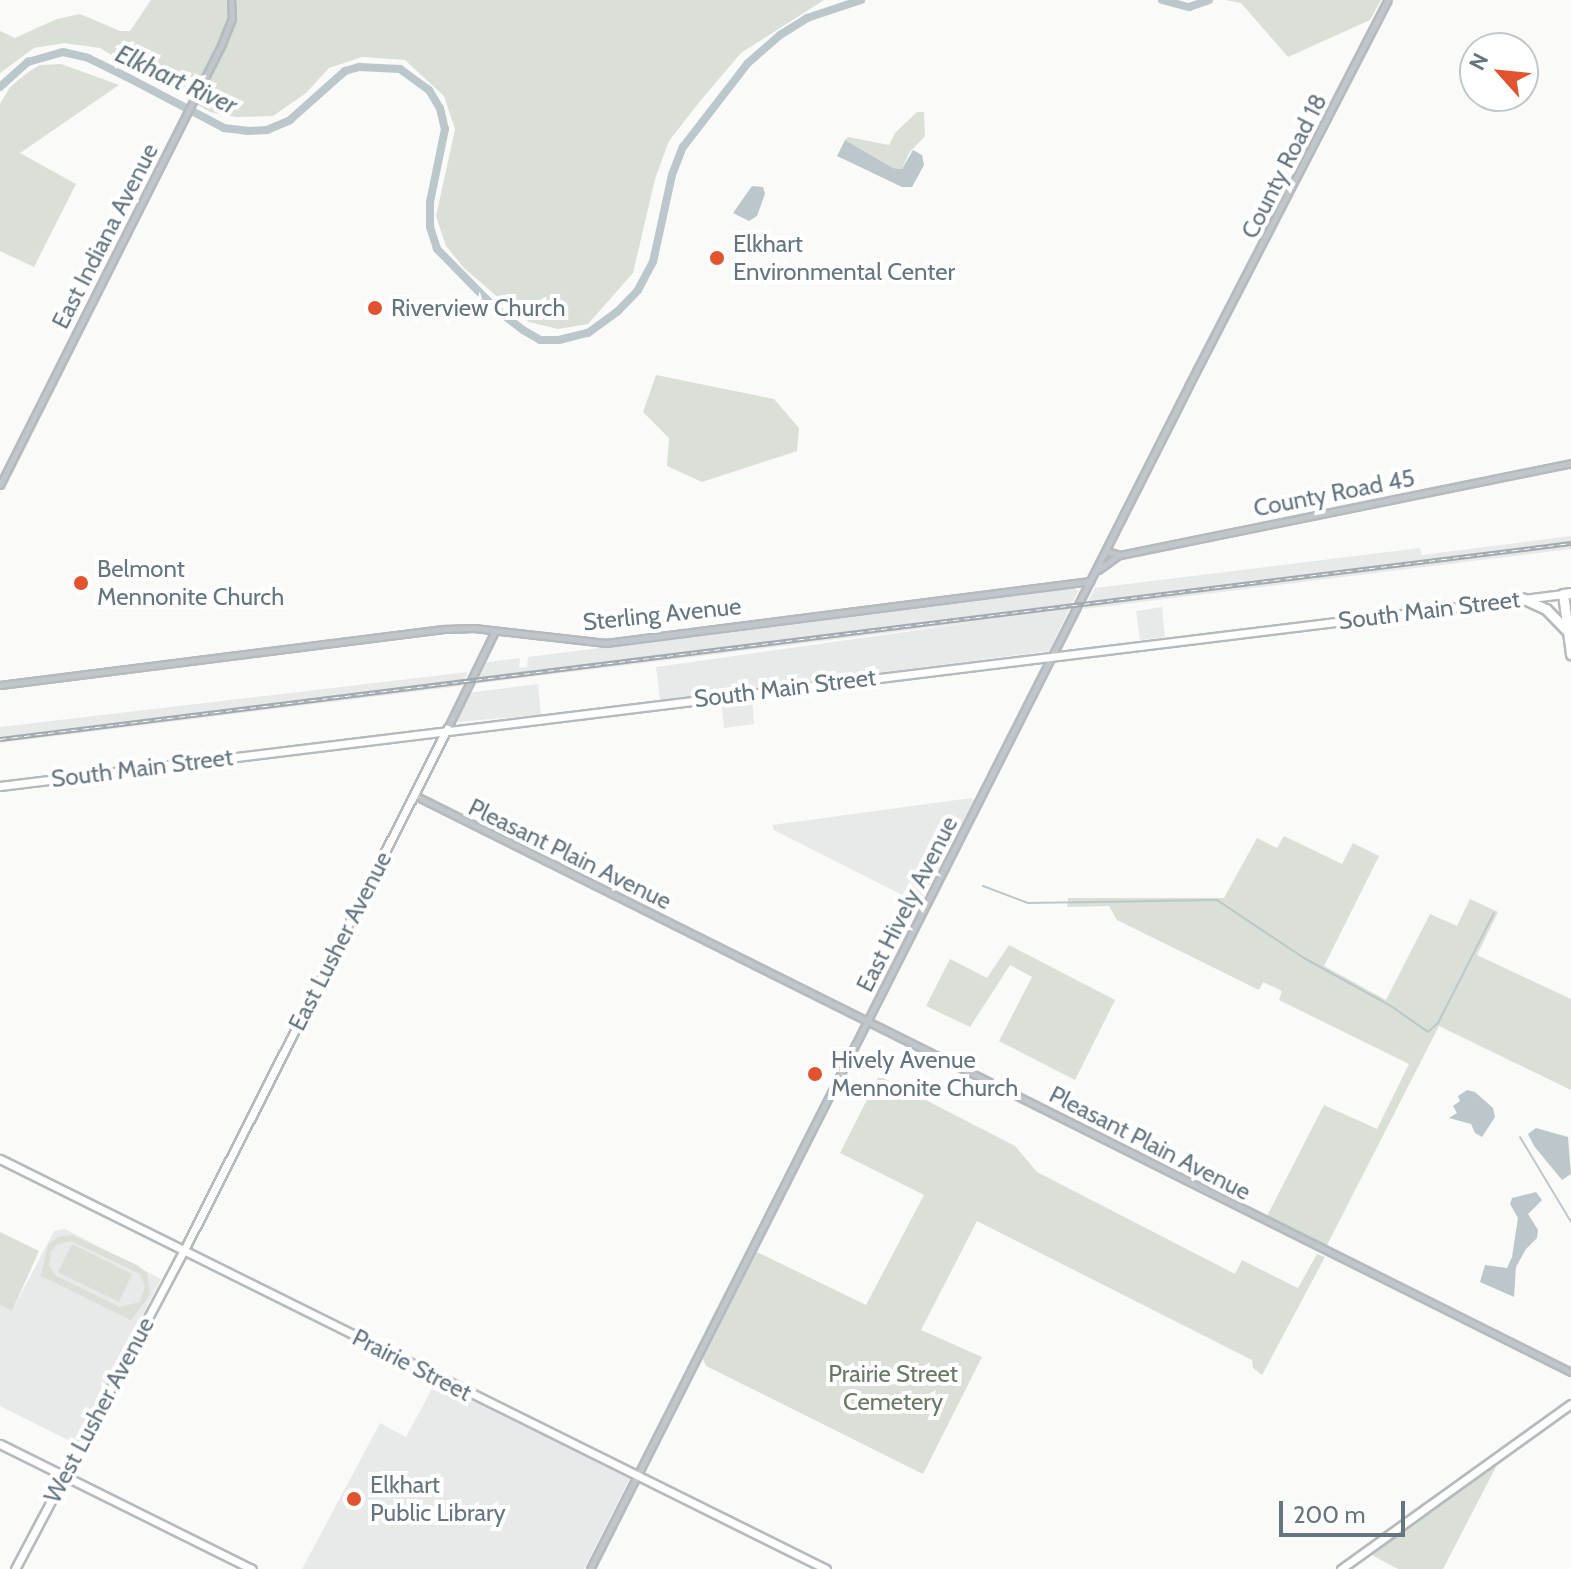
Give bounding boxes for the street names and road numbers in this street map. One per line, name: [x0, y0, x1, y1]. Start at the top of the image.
street label: County Road 18: [1235, 89, 1333, 243]
street label: East Indiana Avenue: [46, 139, 164, 333]
street label: County Road 45: [1251, 463, 1417, 523]
street label: South Main Street: [1337, 585, 1521, 635]
street label: Sterling Avenue: [581, 591, 743, 637]
street label: South Main Street: [693, 663, 877, 713]
street label: South Main Street: [50, 743, 234, 793]
street label: Pleasant Plain Avenue: [464, 792, 676, 916]
street label: East Hively Avenue: [850, 811, 964, 997]
street label: East Lusher Avenue: [282, 847, 398, 1035]
street label: Pleasant Plain Avenue: [1045, 1080, 1255, 1206]
street label: West Lusher Avenue: [38, 1312, 160, 1508]
street label: Prairie Street: [348, 1323, 476, 1407]

